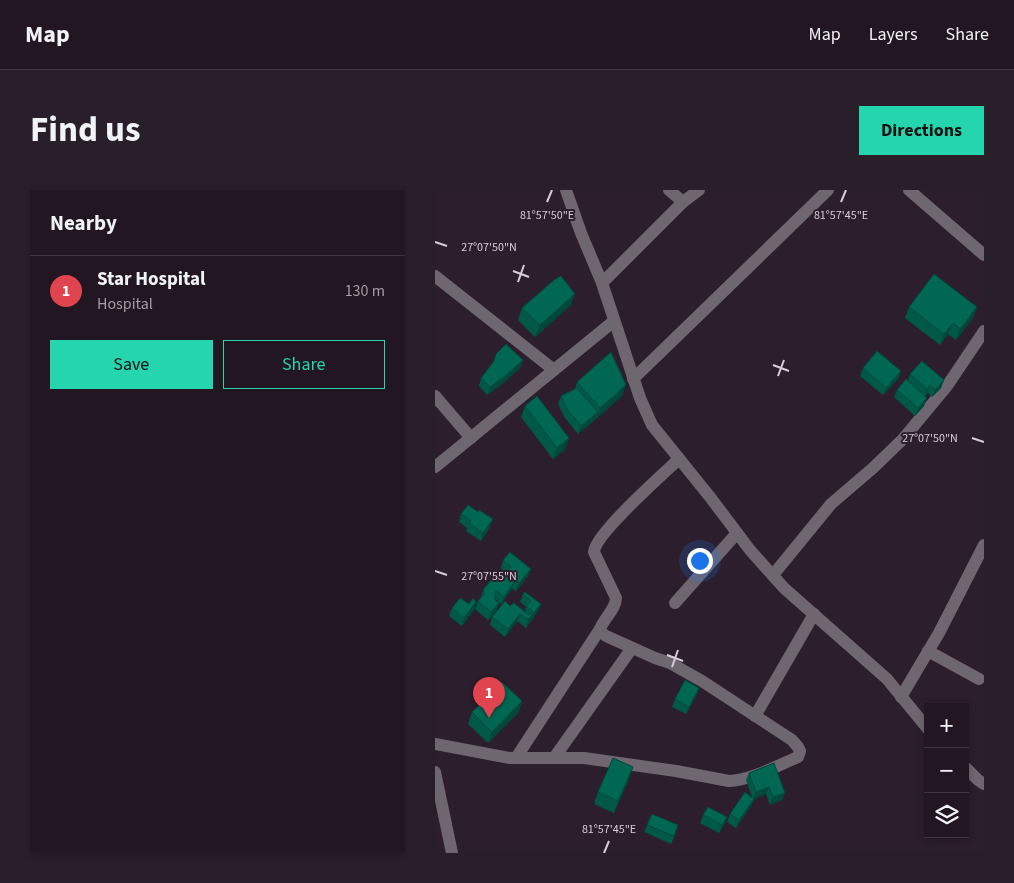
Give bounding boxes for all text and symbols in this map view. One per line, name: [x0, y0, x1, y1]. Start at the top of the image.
text: Map: [25, 17, 70, 52]
text: Map: [809, 22, 841, 47]
text: Layers: [869, 22, 918, 47]
text: Share: [946, 22, 989, 47]
text: Find us: [30, 105, 140, 155]
button: Directions: [859, 106, 984, 155]
text: 81°57'50"E: [520, 207, 574, 224]
text: 81°57'45"E: [814, 207, 868, 224]
text: Nearby: [50, 208, 117, 238]
text: 27°07'50"N: [461, 239, 517, 256]
text: Star Hospital: [97, 266, 205, 293]
text: 1: [62, 280, 70, 302]
text: 130 m: [345, 280, 385, 302]
text: Hospital: [97, 293, 153, 315]
button: Save: [50, 340, 213, 389]
button: Share: [223, 340, 385, 389]
text: 27°07'50"N: [902, 430, 958, 447]
your location: [687, 548, 713, 574]
text: 27°07'55"N: [461, 568, 517, 585]
pin: 1: [473, 677, 505, 718]
map controls: [924, 703, 969, 838]
button: +: [924, 703, 969, 748]
button: −: [924, 748, 969, 793]
button: layers: [924, 793, 969, 838]
text: 81°57'45"E: [582, 821, 636, 838]

